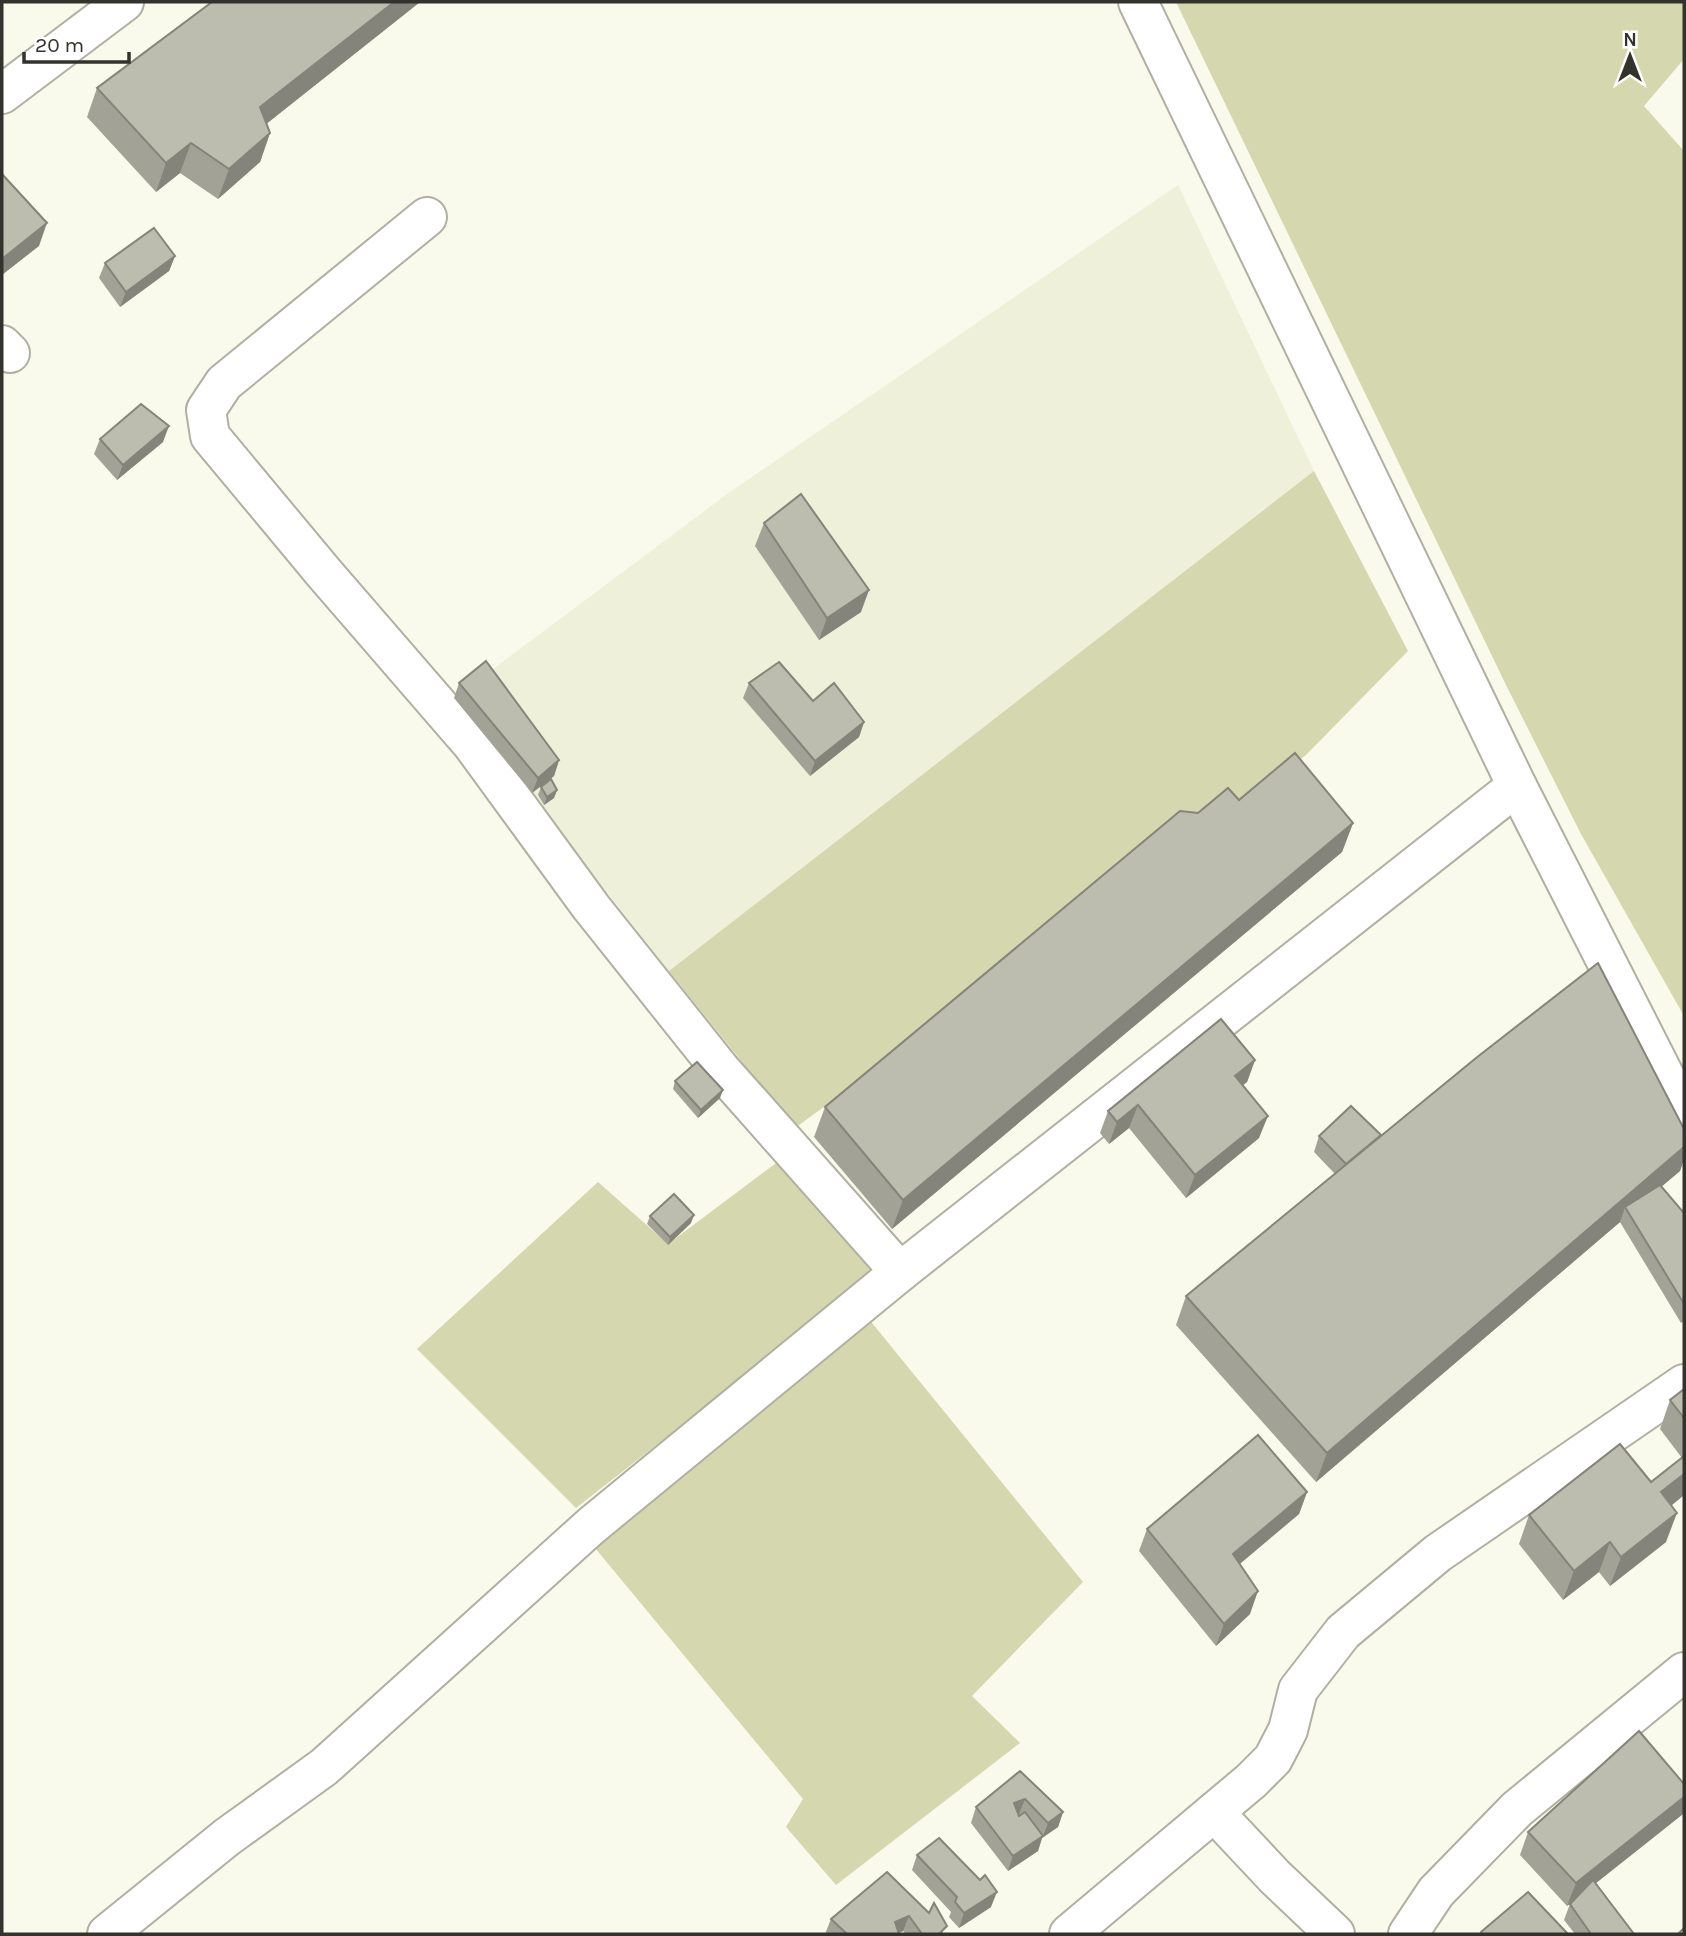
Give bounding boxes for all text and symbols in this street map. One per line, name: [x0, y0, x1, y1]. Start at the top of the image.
scale bar: [24, 21, 130, 65]
north arrow: [1595, 21, 1665, 91]
text: N: [1623, 29, 1637, 51]
text: 20 m: [35, 33, 84, 57]

